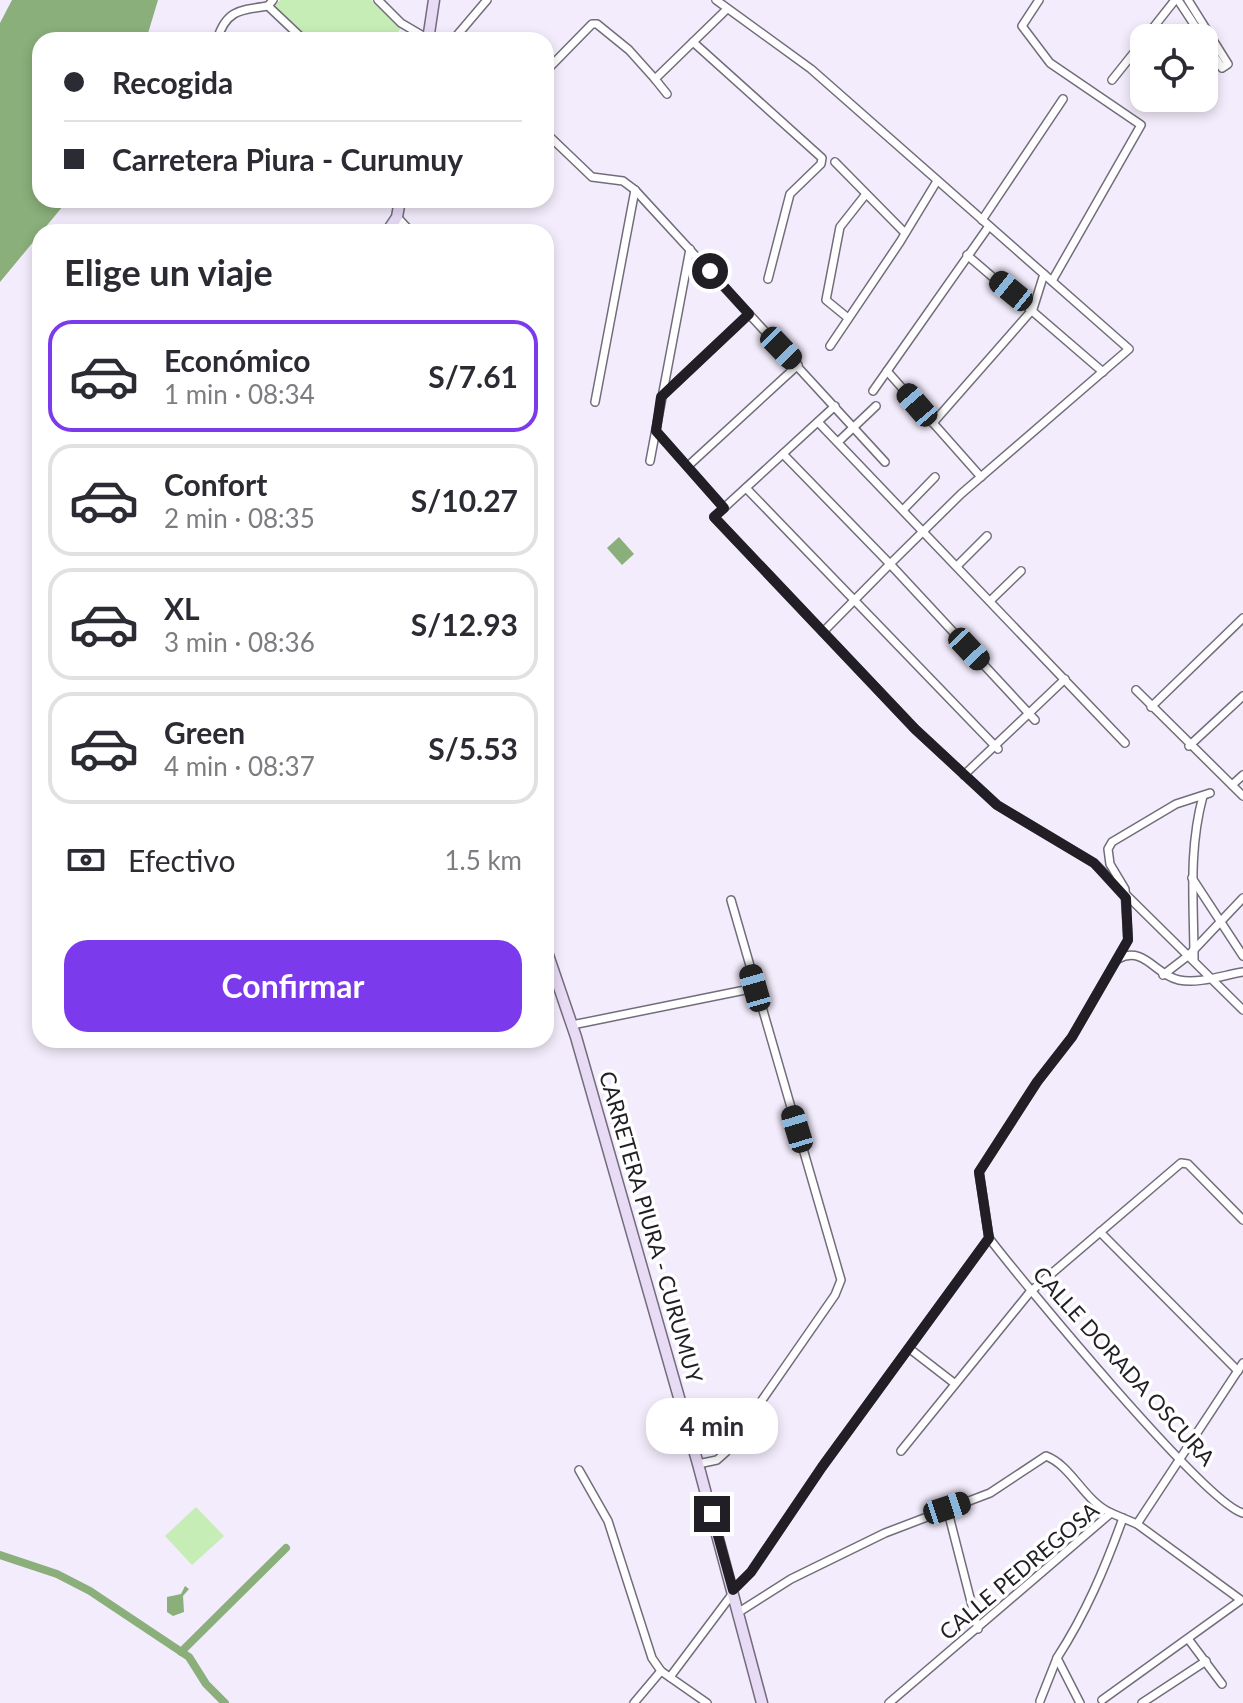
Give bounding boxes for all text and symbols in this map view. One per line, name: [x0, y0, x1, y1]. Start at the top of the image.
map controls: [1130, 24, 1218, 112]
button: locate: [1130, 24, 1218, 112]
text: Recogida: [112, 64, 233, 100]
text: Carretera Piura - Curumuy: [112, 141, 463, 177]
text: Elige un viaje: [64, 250, 273, 294]
route start: [692, 253, 728, 289]
car: [985, 267, 1037, 315]
car: [756, 322, 806, 374]
icon: car: [68, 340, 140, 412]
text: Económico: [164, 342, 310, 378]
text: S/7.61: [428, 358, 518, 394]
text: 1 min · 08:34: [164, 378, 315, 410]
car: [892, 379, 942, 431]
icon: car: [68, 464, 140, 536]
text: Confort: [164, 466, 267, 502]
text: S/10.27: [411, 482, 518, 518]
text: 2 min · 08:35: [164, 502, 315, 534]
icon: car: [68, 588, 140, 660]
text: XL: [164, 590, 200, 626]
text: S/12.93: [411, 606, 518, 642]
car: [944, 623, 994, 675]
text: 3 min · 08:36: [164, 626, 315, 658]
icon: car: [68, 712, 140, 784]
text: Green: [164, 714, 245, 750]
text: S/5.53: [428, 730, 518, 766]
text: 4 min · 08:37: [164, 750, 315, 782]
icon: cash: [64, 838, 108, 882]
text: Efectivo: [128, 842, 235, 878]
text: 1.5 km: [444, 844, 522, 876]
button: Confirmar: [64, 940, 522, 1032]
car: [737, 962, 773, 1014]
street label: CARRETERA PIURA - CURUMUY: [594, 1068, 709, 1386]
car: [779, 1103, 815, 1155]
street label: CALLE DORADA OSCURA: [1028, 1260, 1221, 1471]
callout: 4 min: [646, 1398, 778, 1454]
text: 4 min: [680, 1410, 744, 1442]
car: [920, 1489, 974, 1527]
route end: [694, 1496, 730, 1532]
street label: CALLE PEDREGOSA: [934, 1496, 1104, 1645]

